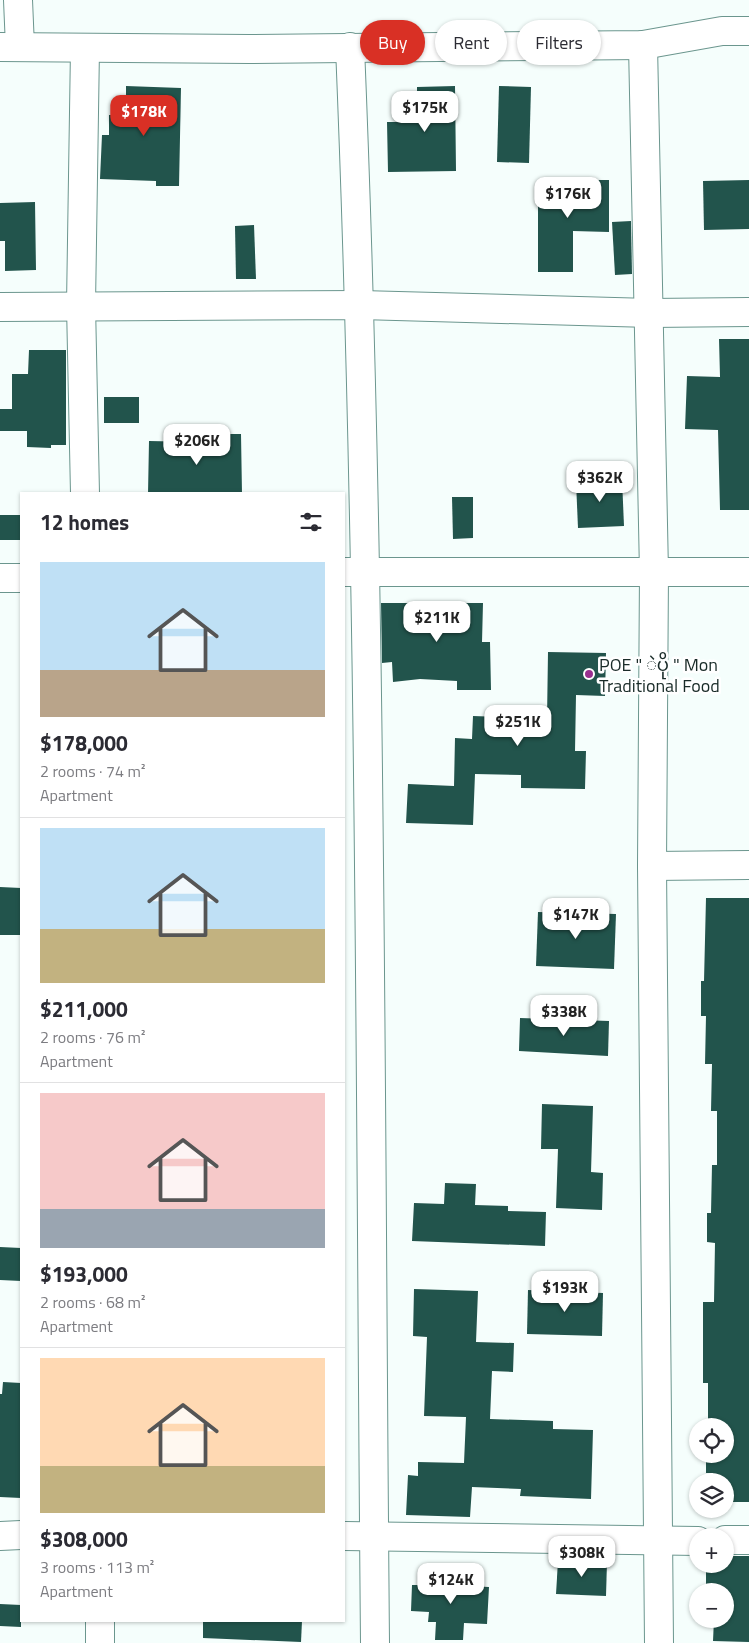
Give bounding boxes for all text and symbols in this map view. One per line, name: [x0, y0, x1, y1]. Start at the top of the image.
chip: Buy: [360, 20, 425, 65]
chip: Rent: [435, 20, 507, 65]
chip: Filters: [517, 20, 601, 65]
pin: $175K: [390, 90, 460, 133]
pin: $178K: [109, 94, 179, 137]
text: $175K: [402, 95, 448, 119]
text: $178K: [121, 99, 167, 123]
pin: $176K: [533, 176, 603, 219]
text: $176K: [545, 181, 591, 205]
pin: $206K: [162, 424, 232, 466]
text: $206K: [174, 428, 220, 452]
pin: $362K: [565, 460, 635, 503]
text: $362K: [577, 465, 623, 489]
text: 12 homes: [40, 506, 129, 538]
icon: filters: [297, 508, 325, 536]
icon: home: [138, 595, 228, 685]
pin: $211K: [402, 600, 472, 643]
text: $211K: [414, 605, 460, 629]
place label: POE " ဲပို " Mon Traditional Food: [599, 651, 720, 699]
marker: POE " ဲပို " Mon Traditional Food: [583, 668, 595, 680]
pin: $251K: [483, 704, 553, 747]
text: $251K: [495, 709, 541, 733]
text: $178,000: [40, 727, 128, 759]
text: 2 rooms · 74 m²: [40, 759, 145, 783]
text: Apartment: [40, 783, 113, 807]
icon: home: [138, 860, 228, 950]
pin: $147K: [541, 898, 611, 940]
text: $147K: [553, 902, 599, 926]
text: $211,000: [40, 993, 128, 1025]
pin: $338K: [529, 994, 599, 1037]
text: $338K: [541, 999, 587, 1023]
text: 2 rooms · 76 m²: [40, 1025, 145, 1049]
text: Apartment: [40, 1049, 113, 1073]
icon: home: [138, 1125, 228, 1215]
text: $193,000: [40, 1258, 128, 1290]
pin: $193K: [530, 1270, 600, 1313]
text: $193K: [542, 1275, 588, 1299]
text: 2 rooms · 68 m²: [40, 1290, 145, 1314]
text: Apartment: [40, 1314, 113, 1338]
icon: home: [138, 1390, 228, 1480]
map controls: [689, 1418, 734, 1628]
button: locate: [689, 1418, 734, 1463]
button: layers: [689, 1473, 734, 1518]
text: $308,000: [40, 1523, 128, 1555]
button: +: [689, 1528, 734, 1573]
pin: $308K: [547, 1536, 617, 1578]
text: $308K: [559, 1540, 605, 1564]
text: 3 rooms · 113 m²: [40, 1555, 154, 1579]
pin: $124K: [416, 1562, 486, 1605]
text: $124K: [428, 1567, 474, 1591]
text: Apartment: [40, 1579, 113, 1603]
button: −: [689, 1583, 734, 1628]

